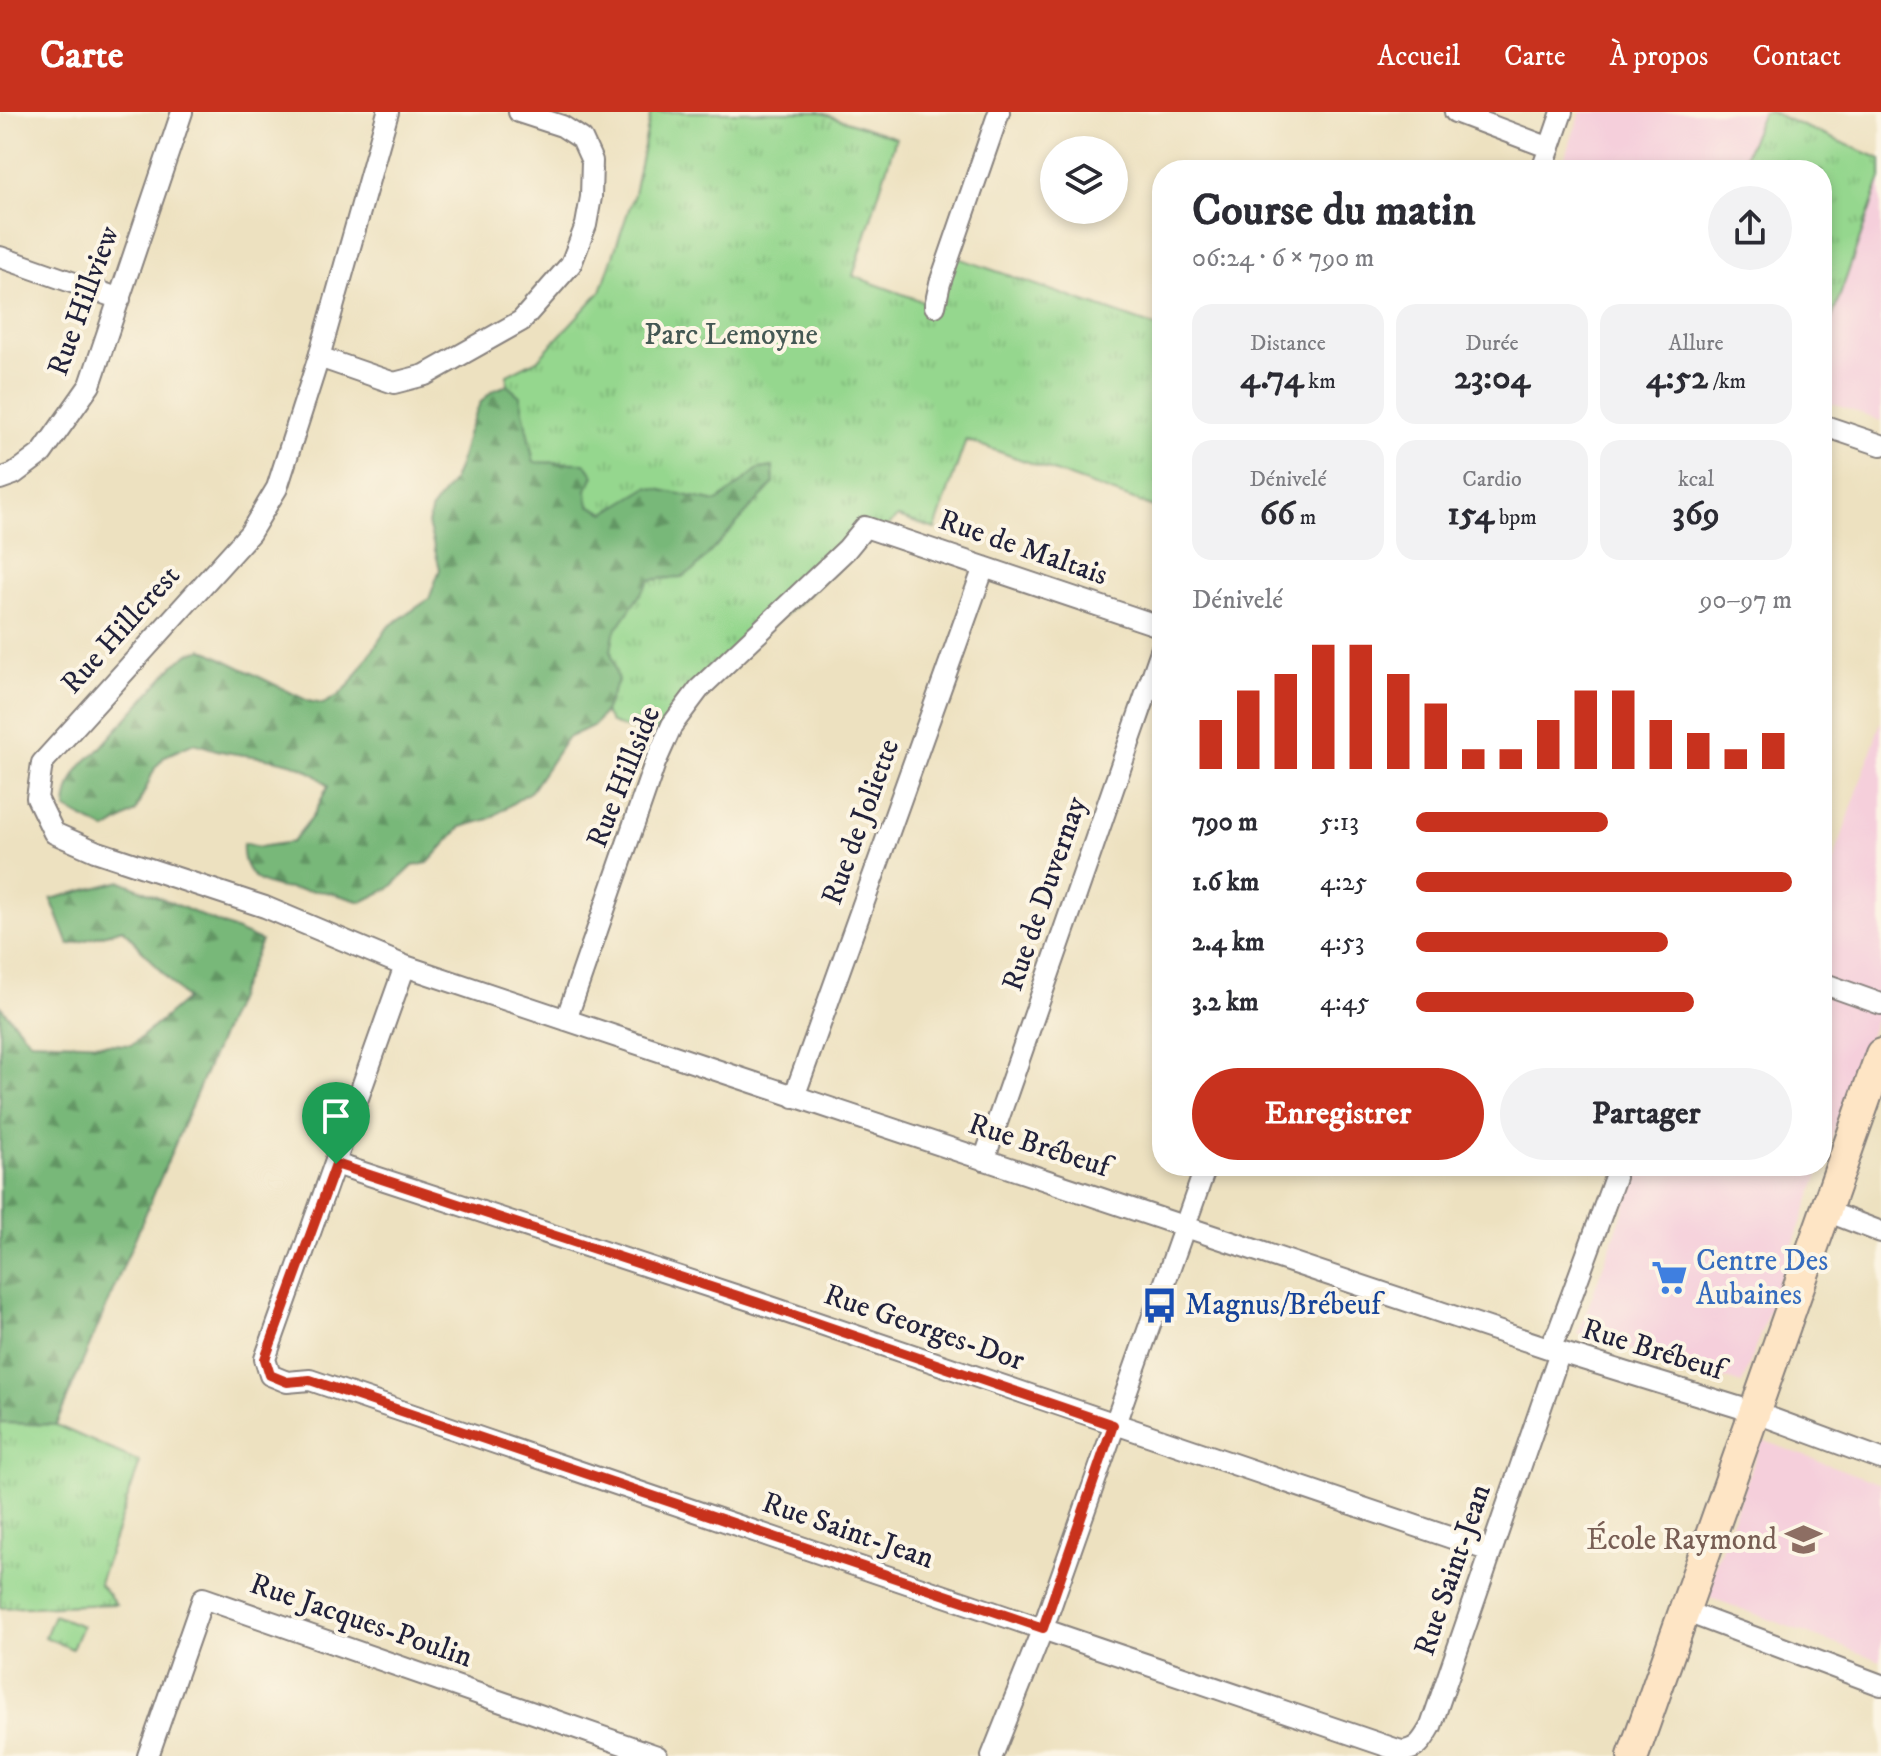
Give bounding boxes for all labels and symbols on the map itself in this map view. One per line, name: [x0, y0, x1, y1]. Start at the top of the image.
street label: Rue Hillview: [40, 221, 128, 381]
park label: Parc Lemoyne: [644, 317, 818, 354]
street label: Rue de Maltais: [934, 502, 1112, 594]
street label: Rue Hillcrest: [54, 558, 188, 702]
street label: Rue Hillside: [579, 701, 669, 853]
street label: Rue de Joliette: [814, 734, 908, 910]
street label: Rue de Duvernay: [994, 791, 1096, 996]
pin: [302, 1082, 370, 1164]
street label: Rue Brébeuf: [964, 1106, 1118, 1188]
place label: Centre Des Aubaines: [1696, 1243, 1828, 1314]
supermarket icon: Centre Des Aubaines: [1651, 1259, 1689, 1297]
street label: Rue Georges-Dor: [819, 1276, 1029, 1380]
bus stop icon: Magnus/Brébeuf: [1140, 1286, 1178, 1324]
place label: Magnus/Brébeuf: [1185, 1287, 1385, 1324]
street label: Rue Brébeuf: [1578, 1311, 1733, 1390]
street label: Rue Saint-Jean: [1406, 1479, 1500, 1661]
street label: Rue Saint-Jean: [757, 1484, 939, 1578]
place label: École Raymond: [1586, 1521, 1777, 1559]
school or university icon: École Raymond: [1784, 1521, 1822, 1559]
street label: Rue Jacques-Poulin: [245, 1566, 477, 1676]

